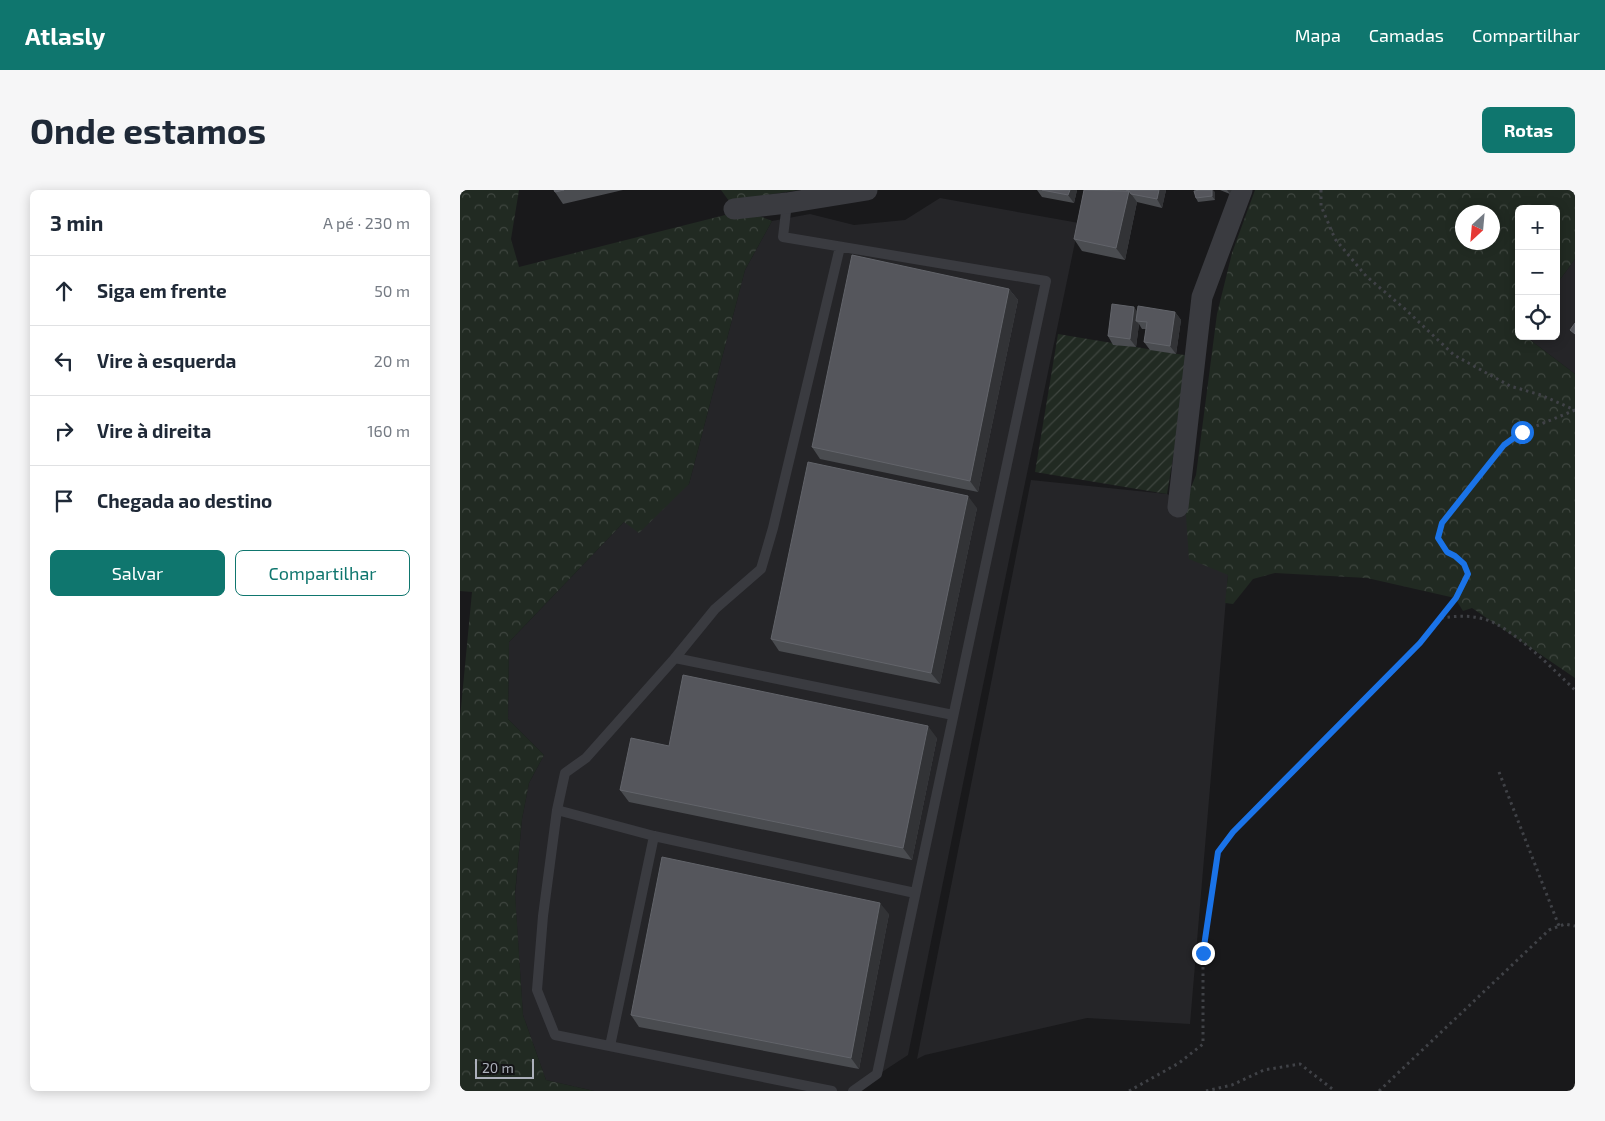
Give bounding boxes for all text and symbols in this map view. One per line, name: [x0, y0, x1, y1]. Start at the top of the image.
text: Atlasly: [25, 21, 105, 50]
text: Mapa: [1295, 24, 1341, 46]
text: Camadas: [1369, 24, 1444, 46]
text: Compartilhar: [1472, 24, 1580, 46]
button: Rotas: [1482, 107, 1575, 153]
text: Onde estamos: [30, 109, 266, 151]
north arrow: [1455, 205, 1500, 250]
map controls: [1515, 205, 1560, 340]
button: +: [1515, 205, 1560, 250]
text: 3 min: [50, 210, 103, 235]
text: A pé · 230 m: [323, 213, 410, 232]
button: −: [1515, 250, 1560, 295]
icon: ahead: [50, 277, 78, 305]
text: Siga em frente: [97, 279, 227, 302]
text: 50 m: [374, 281, 410, 300]
button: locate: [1515, 295, 1560, 340]
icon: left: [50, 347, 78, 375]
text: Vire à esquerda: [97, 349, 236, 372]
text: 20 m: [374, 351, 410, 370]
icon: right: [50, 417, 78, 445]
text: Vire à direita: [97, 419, 211, 442]
text: 160 m: [367, 421, 410, 440]
route start: [1511, 421, 1534, 444]
icon: arrive: [50, 487, 78, 515]
text: Chegada ao destino: [97, 489, 272, 512]
button: Salvar: [50, 550, 225, 596]
button: Compartilhar: [235, 550, 410, 596]
route end: [1192, 942, 1215, 965]
scale bar: [475, 1056, 534, 1079]
text: 20 m: [482, 1059, 514, 1076]

